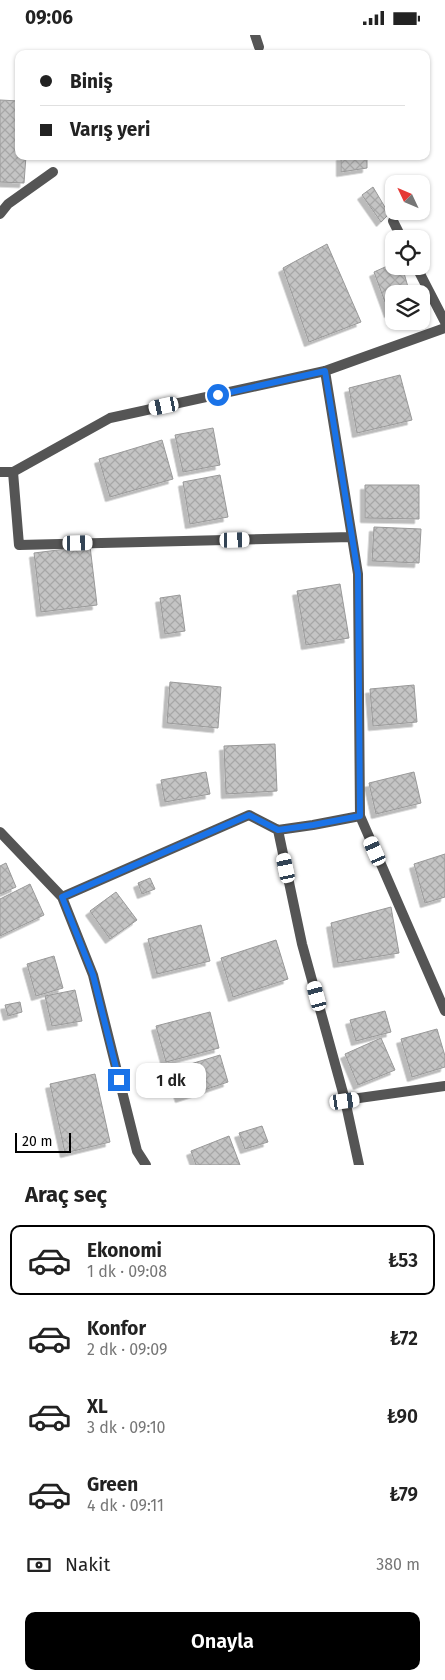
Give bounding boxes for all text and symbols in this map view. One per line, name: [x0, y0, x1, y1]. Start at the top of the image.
text: 09:06: [25, 6, 73, 29]
text: Biniş: [70, 70, 113, 93]
text: Varış yeri: [70, 118, 150, 141]
north arrow: [385, 175, 430, 220]
map controls: [385, 175, 430, 330]
button: locate: [385, 230, 430, 275]
button: layers: [385, 285, 430, 330]
route start: [207, 384, 229, 406]
car: [147, 396, 180, 416]
car: [219, 532, 250, 548]
car: [62, 535, 93, 551]
car: [362, 834, 387, 868]
car: [275, 852, 296, 884]
car: [305, 980, 328, 1012]
callout: 1 dk: [136, 1063, 206, 1097]
route end: [108, 1069, 130, 1091]
text: 1 dk: [156, 1071, 186, 1090]
car: [329, 1091, 360, 1111]
scale bar: [15, 1130, 71, 1153]
text: 20 m: [22, 1133, 52, 1150]
text: Araç seç: [25, 1181, 107, 1208]
icon: car: [27, 1238, 72, 1283]
text: Ekonomi: [87, 1239, 162, 1262]
text: ₺53: [388, 1249, 418, 1272]
text: 1 dk · 09:08: [87, 1262, 167, 1281]
icon: car: [27, 1316, 72, 1361]
text: Konfor: [87, 1317, 146, 1340]
text: ₺72: [390, 1327, 418, 1350]
text: 2 dk · 09:09: [87, 1340, 167, 1359]
icon: car: [27, 1394, 72, 1439]
text: XL: [87, 1395, 108, 1418]
text: ₺90: [387, 1405, 418, 1428]
text: 3 dk · 09:10: [87, 1418, 166, 1437]
icon: car: [27, 1472, 72, 1517]
text: Green: [87, 1473, 138, 1496]
text: ₺79: [389, 1483, 418, 1506]
text: 4 dk · 09:11: [87, 1496, 164, 1515]
icon: cash: [25, 1551, 53, 1579]
text: Nakit: [65, 1553, 110, 1576]
text: 380 m: [376, 1555, 420, 1574]
button: Onayla: [25, 1612, 420, 1670]

